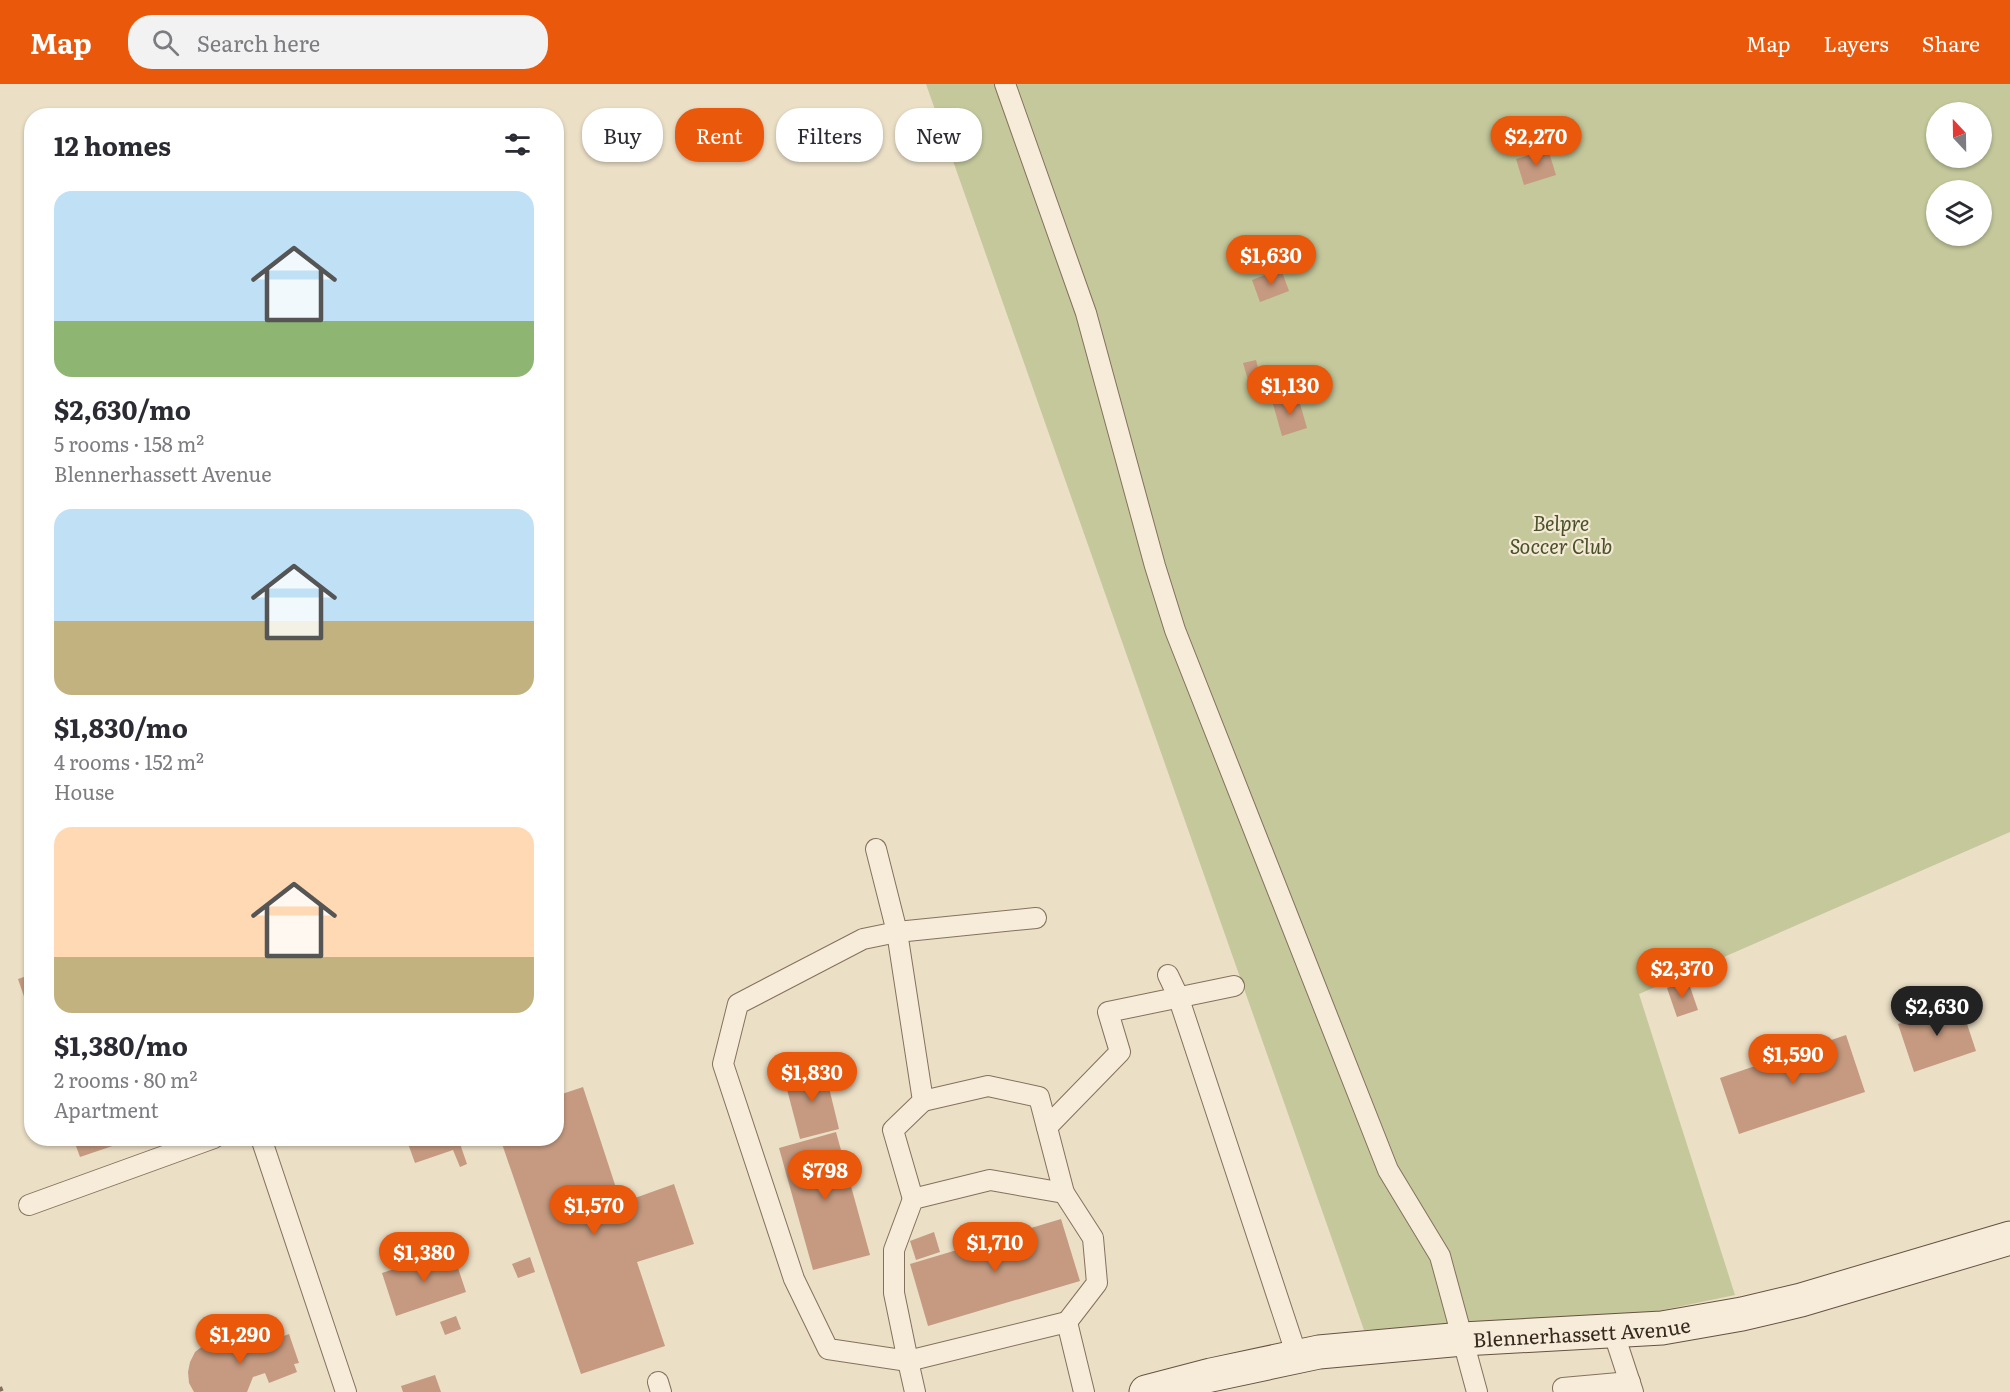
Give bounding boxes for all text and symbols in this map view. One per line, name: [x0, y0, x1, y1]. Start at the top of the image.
search box: [128, 15, 548, 69]
text: Map: [30, 21, 92, 63]
icon: search: [149, 26, 182, 59]
text: Search here: [197, 26, 320, 59]
text: Map: [1746, 27, 1791, 58]
text: Layers: [1824, 27, 1889, 58]
text: Share: [1922, 27, 1980, 58]
north arrow: [1926, 102, 1992, 168]
map controls: [1926, 102, 1992, 246]
chip: Buy: [582, 108, 663, 162]
chip: Rent: [675, 108, 764, 162]
chip: Filters: [776, 108, 883, 162]
chip: New: [895, 108, 982, 162]
pin: $2,270: [1487, 116, 1585, 167]
text: $2,270: [1505, 120, 1567, 150]
text: 12 homes: [54, 125, 171, 164]
icon: filters: [501, 128, 534, 161]
button: layers: [1926, 180, 1992, 246]
icon: home: [240, 230, 348, 338]
pin: $1,630: [1222, 235, 1320, 286]
text: $1,630: [1240, 239, 1302, 269]
pin: $1,130: [1241, 365, 1339, 416]
text: $1,130: [1261, 369, 1319, 399]
text: $2,630/mo: [54, 389, 191, 428]
text: 5 rooms · 158 m²: [54, 428, 204, 458]
text: Blennerhassett Avenue: [54, 458, 272, 488]
park label: Belpre Soccer Club: [1510, 507, 1612, 560]
icon: home: [240, 548, 348, 656]
text: $1,830/mo: [54, 707, 188, 746]
text: 4 rooms · 152 m²: [54, 746, 204, 776]
text: House: [54, 776, 114, 806]
icon: home: [240, 866, 348, 974]
pin: $2,370: [1633, 948, 1731, 999]
text: $2,370: [1650, 952, 1714, 982]
pin: $2,630: [1888, 986, 1986, 1037]
text: $2,630: [1905, 990, 1969, 1020]
text: $1,380/mo: [54, 1025, 188, 1064]
pin: $1,590: [1744, 1034, 1842, 1085]
text: $1,590: [1762, 1038, 1824, 1068]
pin: $1,830: [763, 1052, 861, 1103]
text: $1,830: [781, 1056, 843, 1086]
text: 2 rooms · 80 m²: [54, 1064, 197, 1094]
text: Apartment: [54, 1094, 159, 1124]
pin: $798: [789, 1150, 861, 1201]
text: $798: [802, 1154, 848, 1184]
pin: $1,570: [545, 1185, 643, 1236]
text: $1,570: [564, 1189, 624, 1219]
pin: $1,710: [946, 1222, 1044, 1273]
text: $1,710: [967, 1226, 1023, 1256]
pin: $1,380: [375, 1232, 473, 1283]
text: $1,380: [393, 1236, 455, 1266]
street label: Blennerhassett Avenue: [1472, 1308, 1693, 1353]
pin: $1,290: [191, 1314, 289, 1365]
text: $1,290: [209, 1318, 271, 1348]

